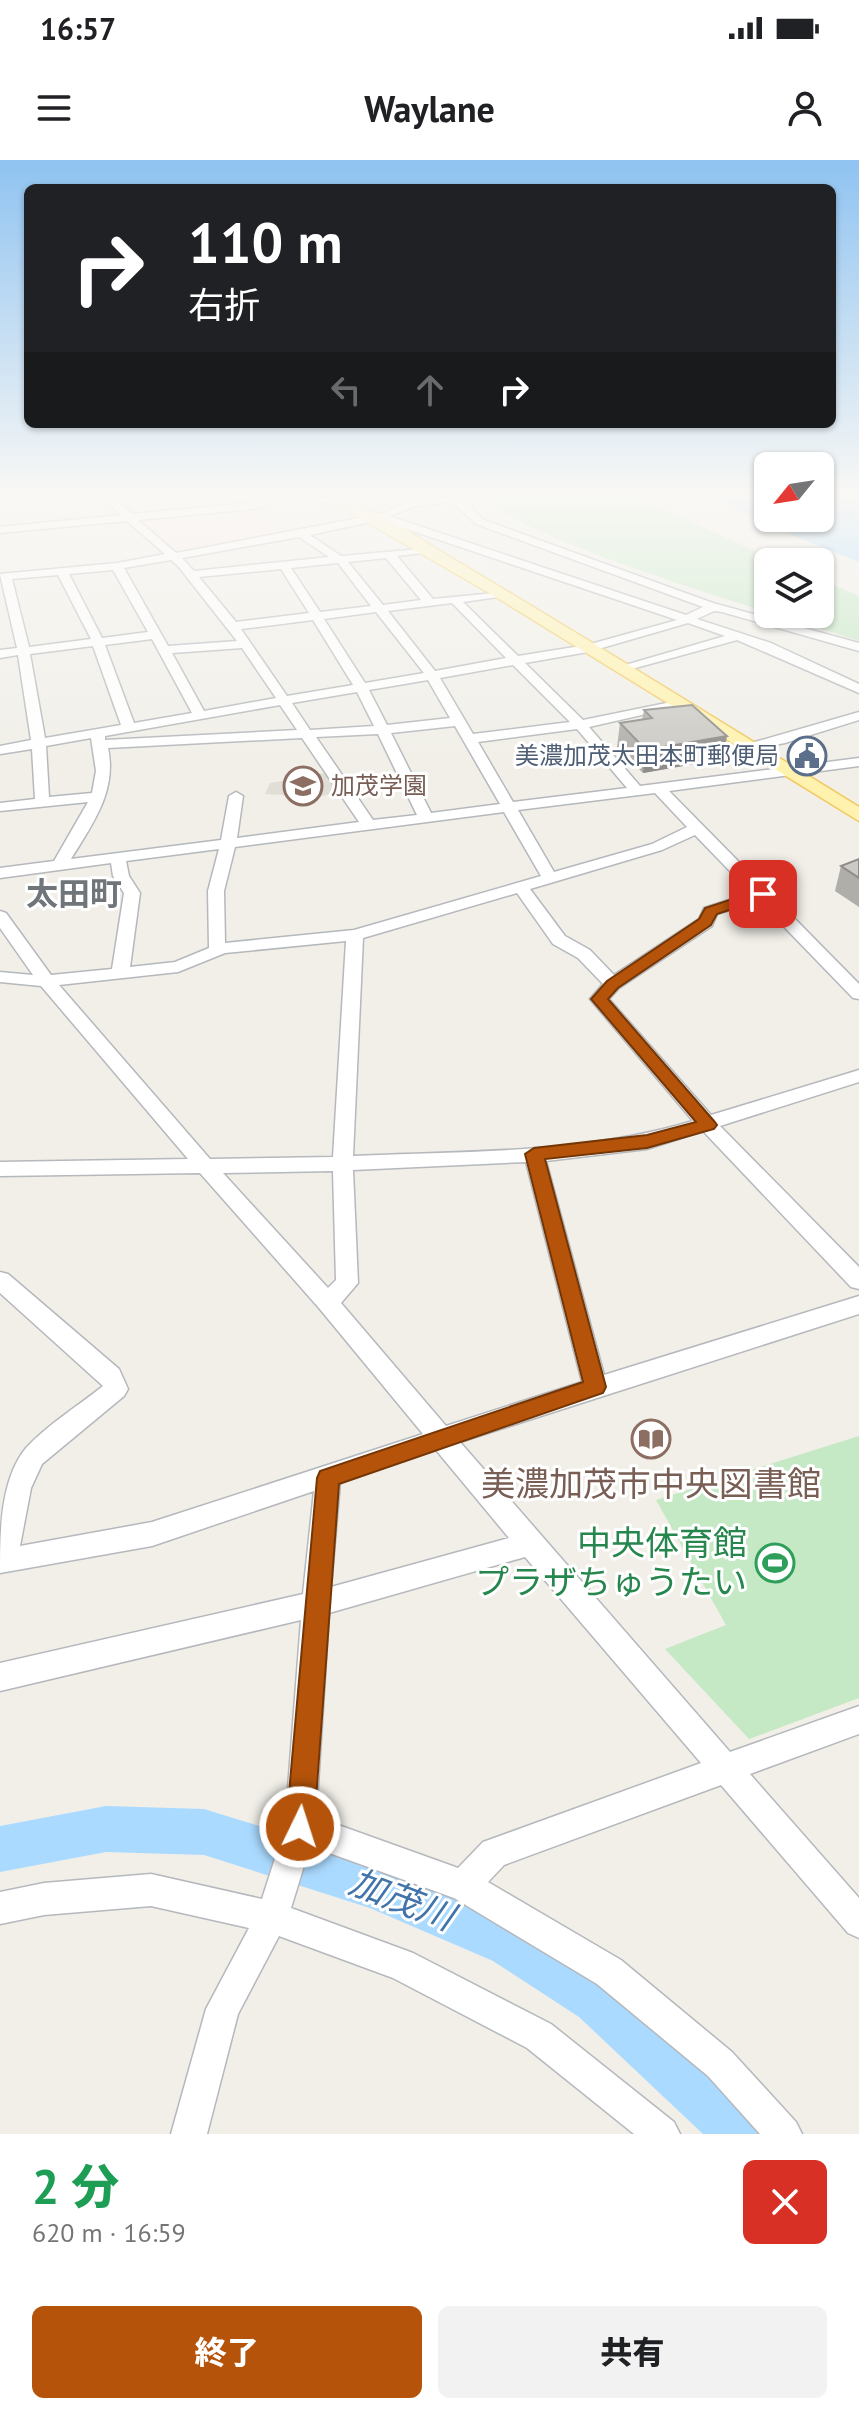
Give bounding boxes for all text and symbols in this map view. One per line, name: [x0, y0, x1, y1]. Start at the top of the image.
text: 16:57: [40, 9, 116, 48]
text: Waylane: [364, 85, 495, 132]
icon: menu: [32, 86, 76, 130]
icon: person: [783, 86, 827, 130]
text: 110 m: [188, 206, 343, 278]
icon: right: [56, 216, 160, 320]
text: 右折: [188, 281, 260, 328]
icon: left: [324, 368, 368, 412]
icon: ahead: [408, 368, 452, 412]
icon: right: [492, 368, 536, 412]
north arrow: [754, 452, 834, 532]
map controls: [754, 452, 834, 628]
button: layers: [754, 548, 834, 628]
public building icon: 美濃加茂太田本町郵便局: [786, 735, 828, 777]
place label: 美濃加茂太田本町郵便局: [515, 740, 779, 771]
school or university icon: 加茂学園: [282, 765, 324, 807]
place label: 加茂学園: [331, 770, 427, 801]
pin: [729, 860, 797, 928]
district label: 太田町: [26, 872, 122, 914]
icon: arrive: [741, 872, 785, 916]
library icon: 美濃加茂市中央図書館: [630, 1418, 672, 1460]
place label: 美濃加茂市中央図書館: [481, 1461, 821, 1505]
place label: 中央体育館 プラザちゅうたい: [475, 1520, 747, 1603]
sports icon: 中央体育館 プラザちゅうたい: [754, 1542, 796, 1584]
position arrow: [258, 1785, 342, 1869]
water label: 加茂川: [343, 1857, 465, 1941]
text: 2 分: [32, 2155, 119, 2217]
button: close: [743, 2160, 827, 2244]
text: 620 m · 16:59: [32, 2216, 186, 2249]
button: 終了: [32, 2306, 422, 2398]
button: 共有: [438, 2306, 827, 2398]

